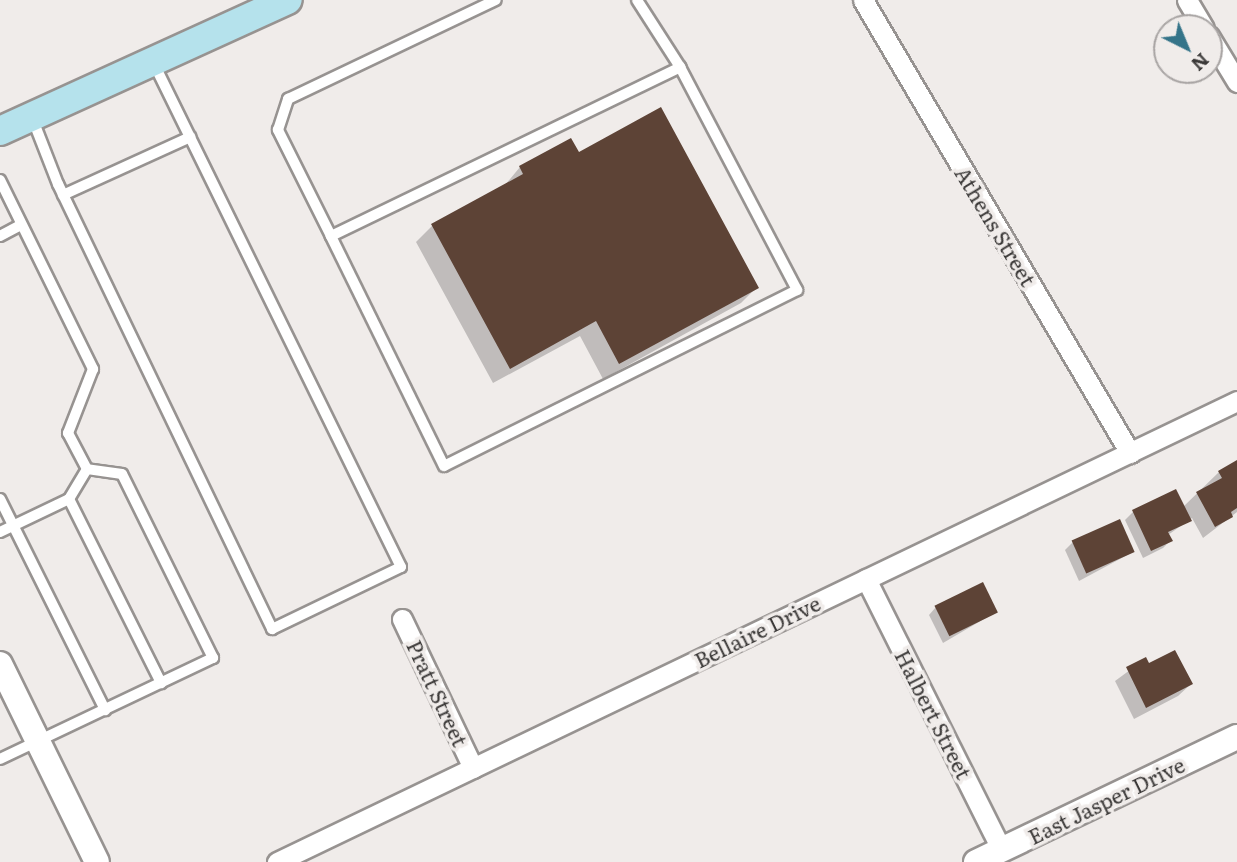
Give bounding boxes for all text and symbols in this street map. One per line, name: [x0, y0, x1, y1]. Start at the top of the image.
north arrow: [1153, 14, 1223, 84]
text: N: [1186, 47, 1216, 79]
street label: Athens Street: [950, 162, 1042, 290]
street label: Bellaire Drive: [690, 590, 824, 672]
street label: Pratt Street: [402, 636, 474, 750]
street label: Halbert Street: [891, 645, 977, 783]
street label: East Jasper Drive: [1024, 751, 1188, 849]

